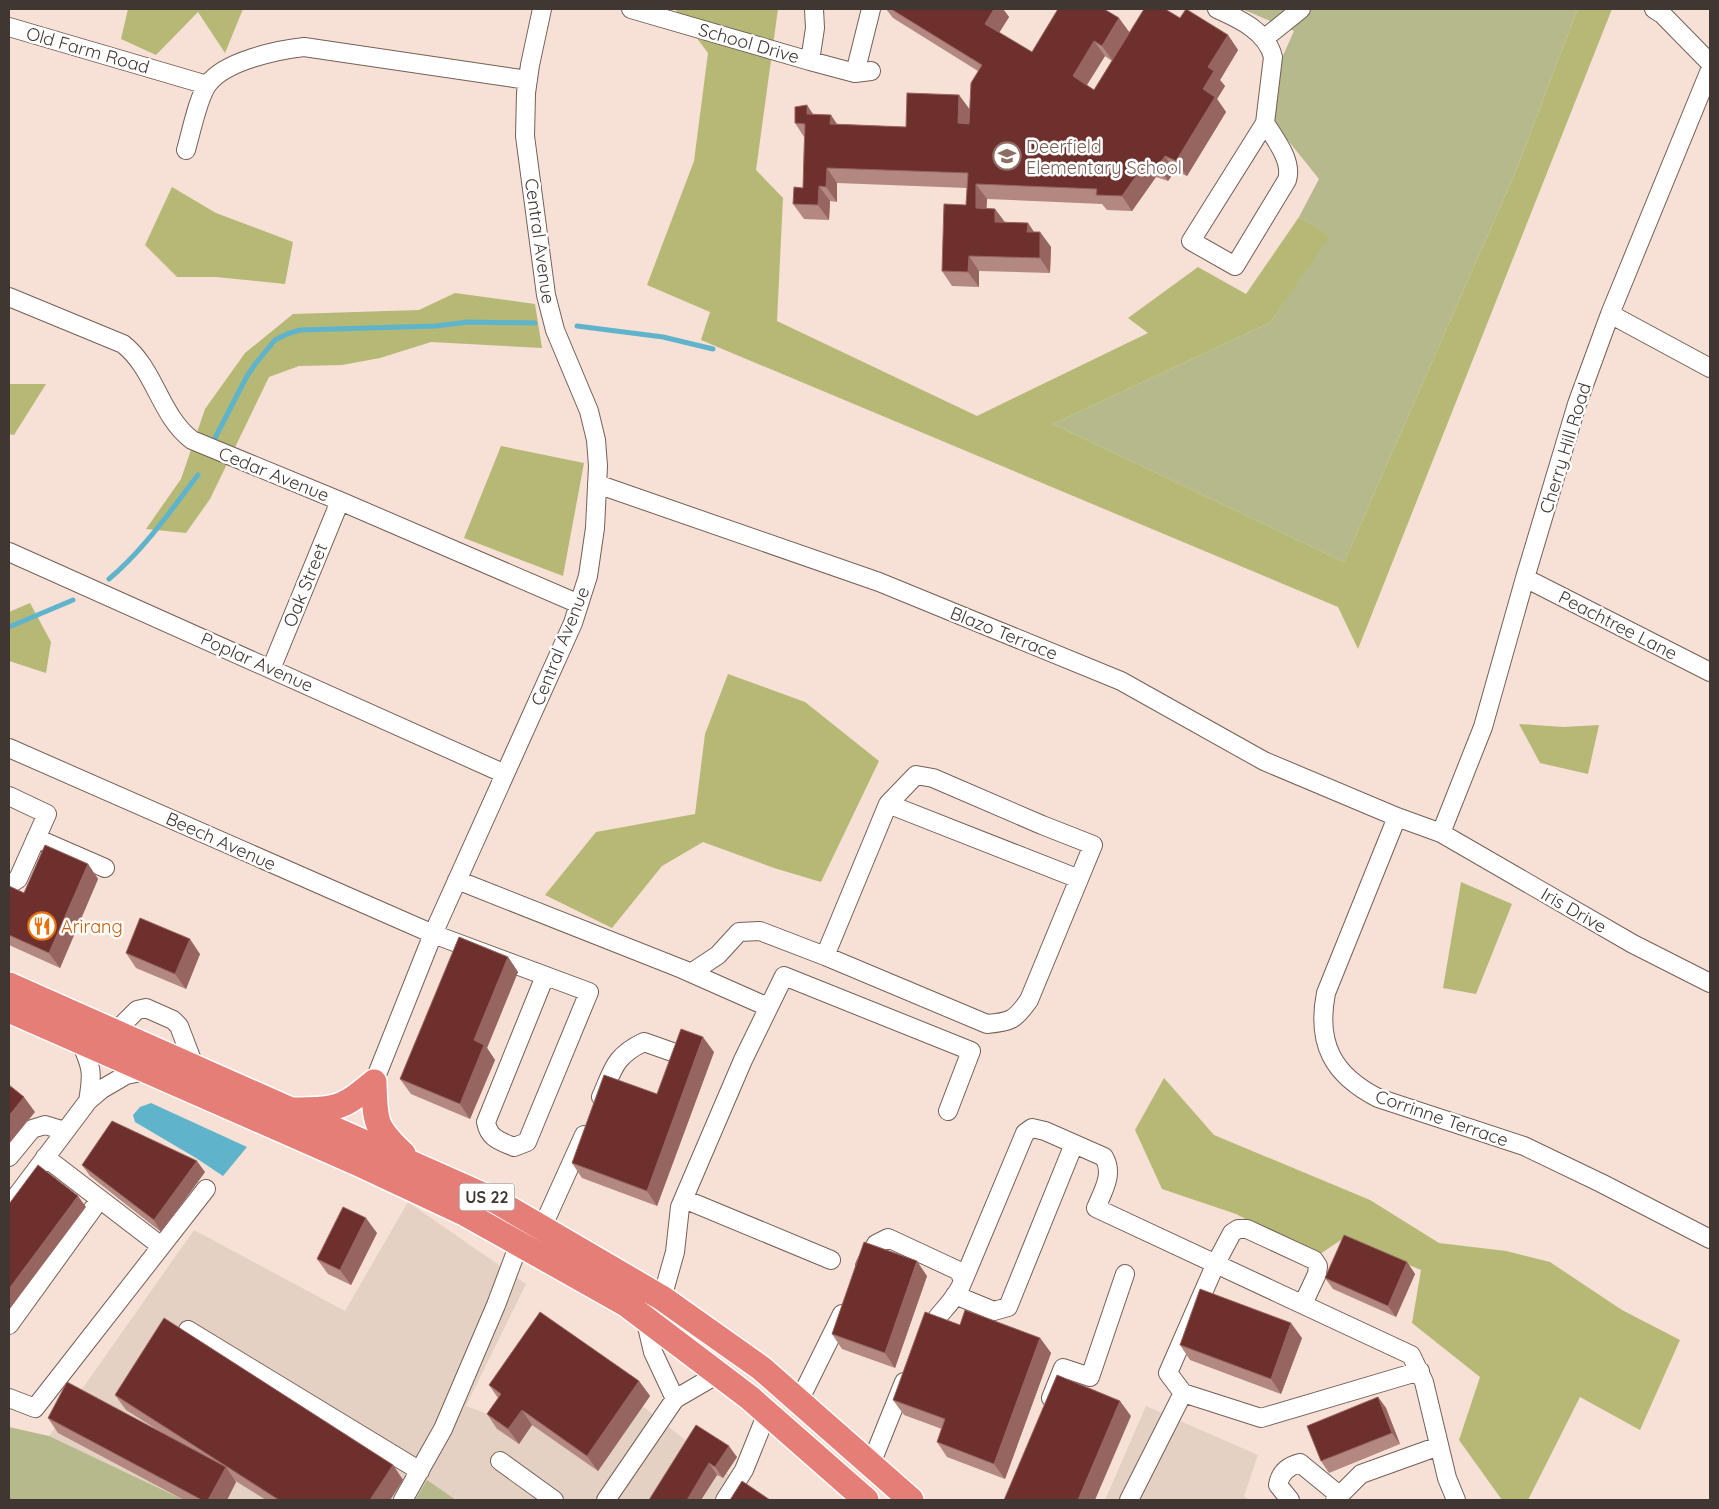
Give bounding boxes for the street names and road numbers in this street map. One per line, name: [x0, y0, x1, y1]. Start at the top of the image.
street label: School Drive: [696, 18, 802, 68]
street label: Old Farm Road: [24, 21, 152, 79]
street label: Central Avenue: [520, 177, 560, 305]
street label: Cherry Hill Road: [1534, 380, 1596, 516]
street label: Cedar Avenue: [215, 441, 333, 507]
street label: Oak Street: [278, 540, 332, 630]
street label: Central Avenue: [526, 583, 594, 709]
street label: Peachtree Lane: [1555, 585, 1681, 665]
street label: Blazo Terrace: [947, 601, 1061, 665]
street label: Poplar Avenue: [197, 627, 317, 697]
street label: Beech Avenue: [162, 806, 280, 876]
street label: Iris Drive: [1537, 882, 1611, 938]
street label: Corrinne Terrace: [1372, 1084, 1512, 1152]
road number: US 22: [460, 1184, 514, 1210]

